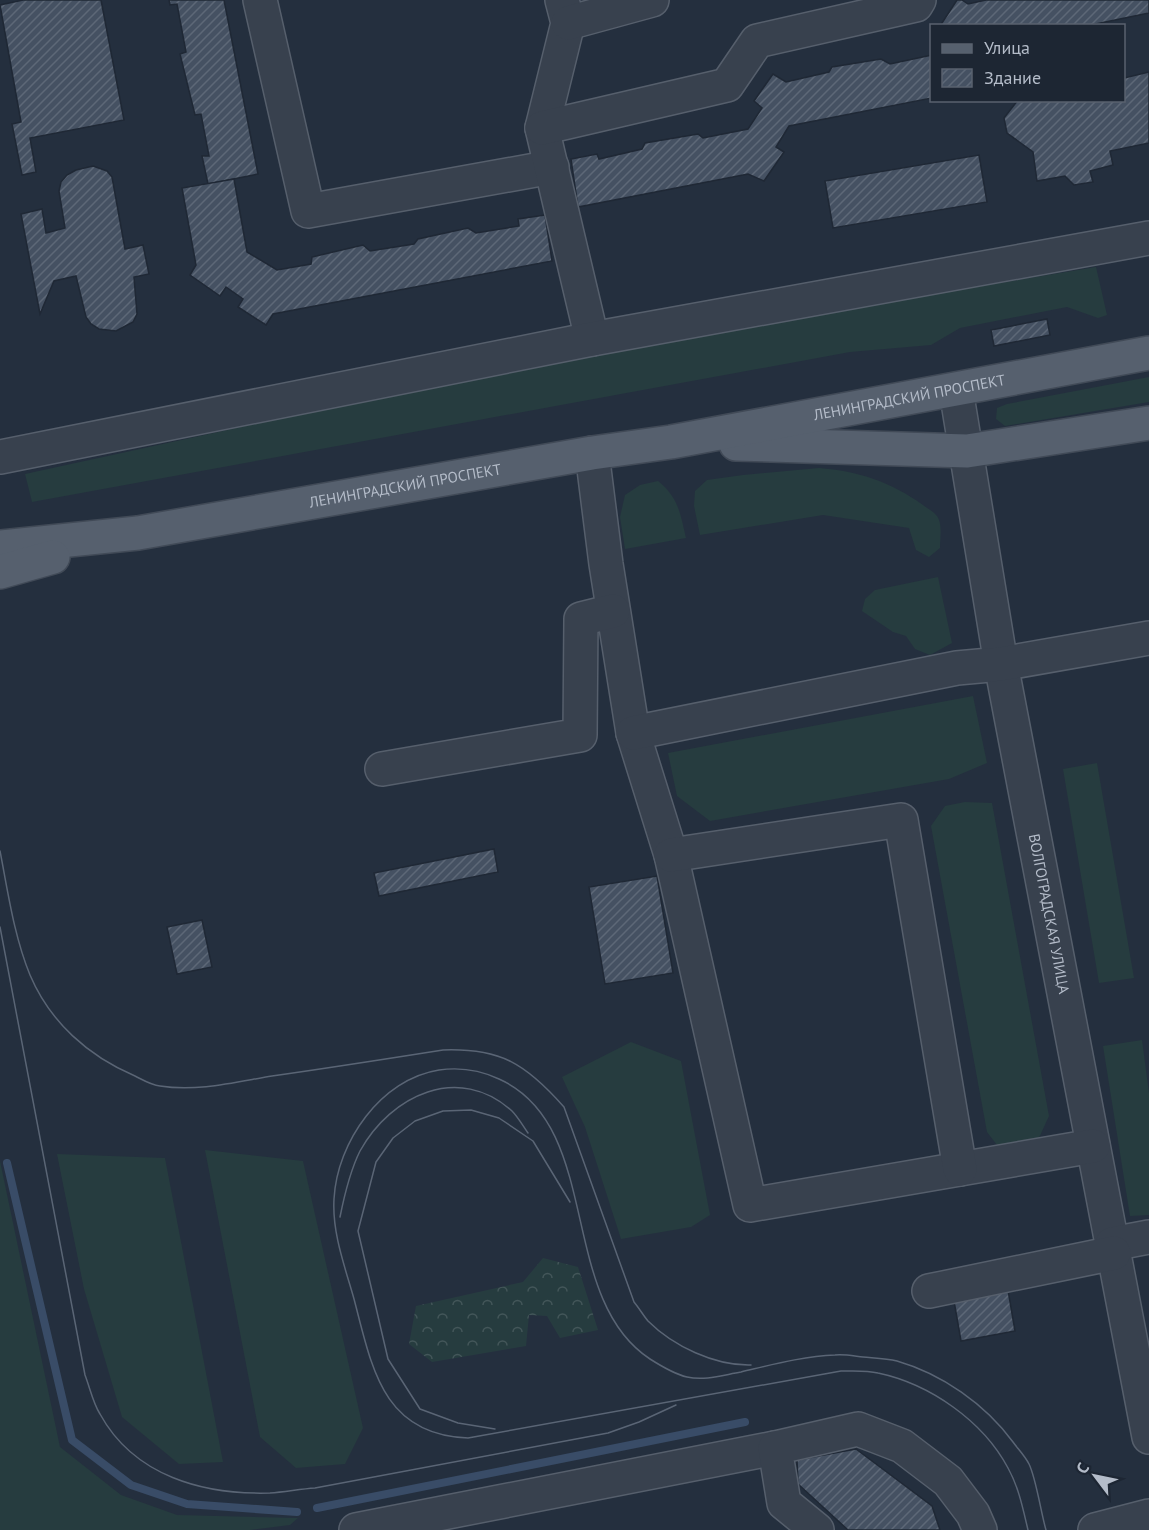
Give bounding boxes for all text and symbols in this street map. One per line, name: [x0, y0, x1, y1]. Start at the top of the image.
legend: [930, 24, 1125, 102]
text: Улица: [984, 36, 1030, 59]
text: Здание: [984, 66, 1041, 89]
street label: ЛЕНИНГРАДСКИЙ ПРОСПЕКТ: [811, 370, 1007, 424]
street label: ЛЕНИНГРАДСКИЙ ПРОСПЕКТ: [307, 459, 503, 512]
street label: ВОЛГОГРАДСКАЯ УЛИЦА: [1025, 832, 1074, 996]
north arrow: [1065, 1446, 1125, 1506]
text: С: [1071, 1459, 1093, 1477]

